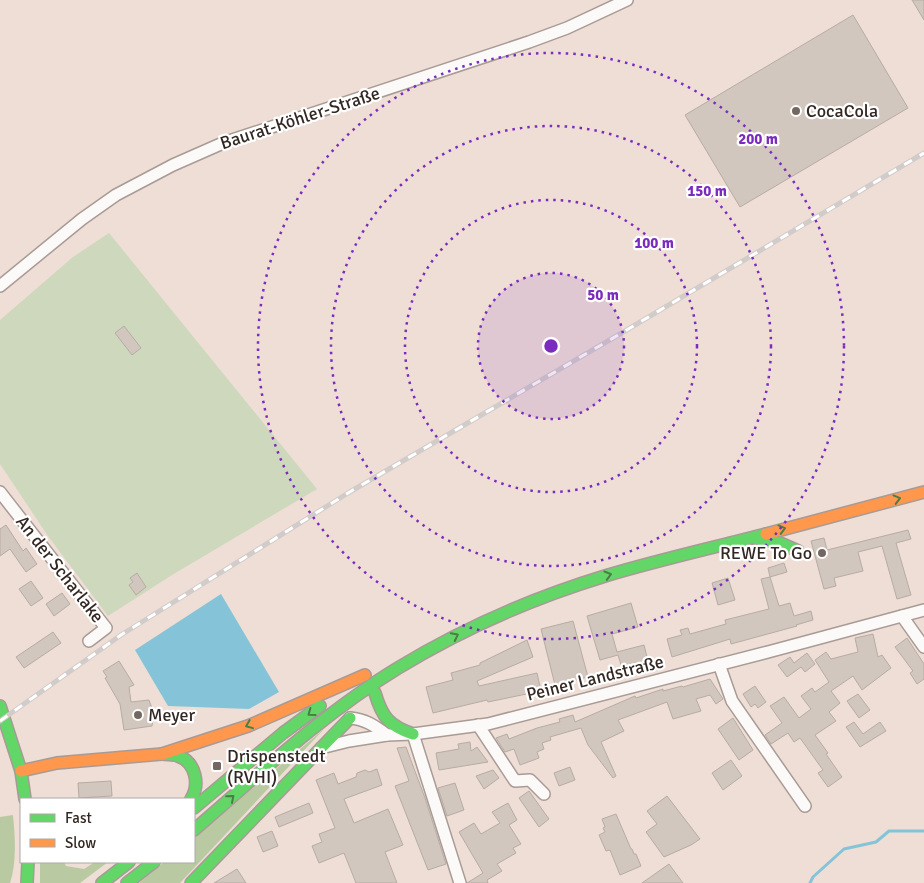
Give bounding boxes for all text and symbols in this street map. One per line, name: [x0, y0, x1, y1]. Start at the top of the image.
street label: Baurat-Köhler-Straße: [217, 82, 383, 154]
place label: CocaCola: [806, 100, 878, 122]
marker: CocaCola: [790, 105, 802, 117]
text: 200 m: [738, 130, 778, 148]
text: 150 m: [687, 182, 727, 200]
text: 100 m: [634, 234, 674, 252]
text: 50 m: [587, 286, 619, 304]
centre of rings: [542, 337, 560, 355]
one-way arrow: [893, 494, 902, 505]
street label: An der Scharlake: [11, 511, 109, 627]
one-way arrow: [778, 524, 787, 535]
place label: REWE To Go: [720, 542, 812, 564]
marker: REWE To Go: [816, 547, 828, 559]
one-way arrow: [604, 571, 612, 581]
one-way arrow: [450, 632, 459, 642]
street label: Peiner Landstraße: [524, 650, 666, 706]
place label: Meyer: [148, 704, 196, 726]
one-way arrow: [307, 707, 317, 716]
marker: Meyer: [132, 709, 144, 721]
one-way arrow: [245, 719, 254, 729]
place label: Drispenstedt (RVHI): [227, 745, 326, 788]
marker: Drispenstedt (RVHI): [211, 760, 223, 772]
one-way arrow: [225, 795, 234, 804]
legend: [20, 798, 195, 863]
text: Fast: [65, 809, 92, 827]
text: Slow: [65, 834, 96, 852]

